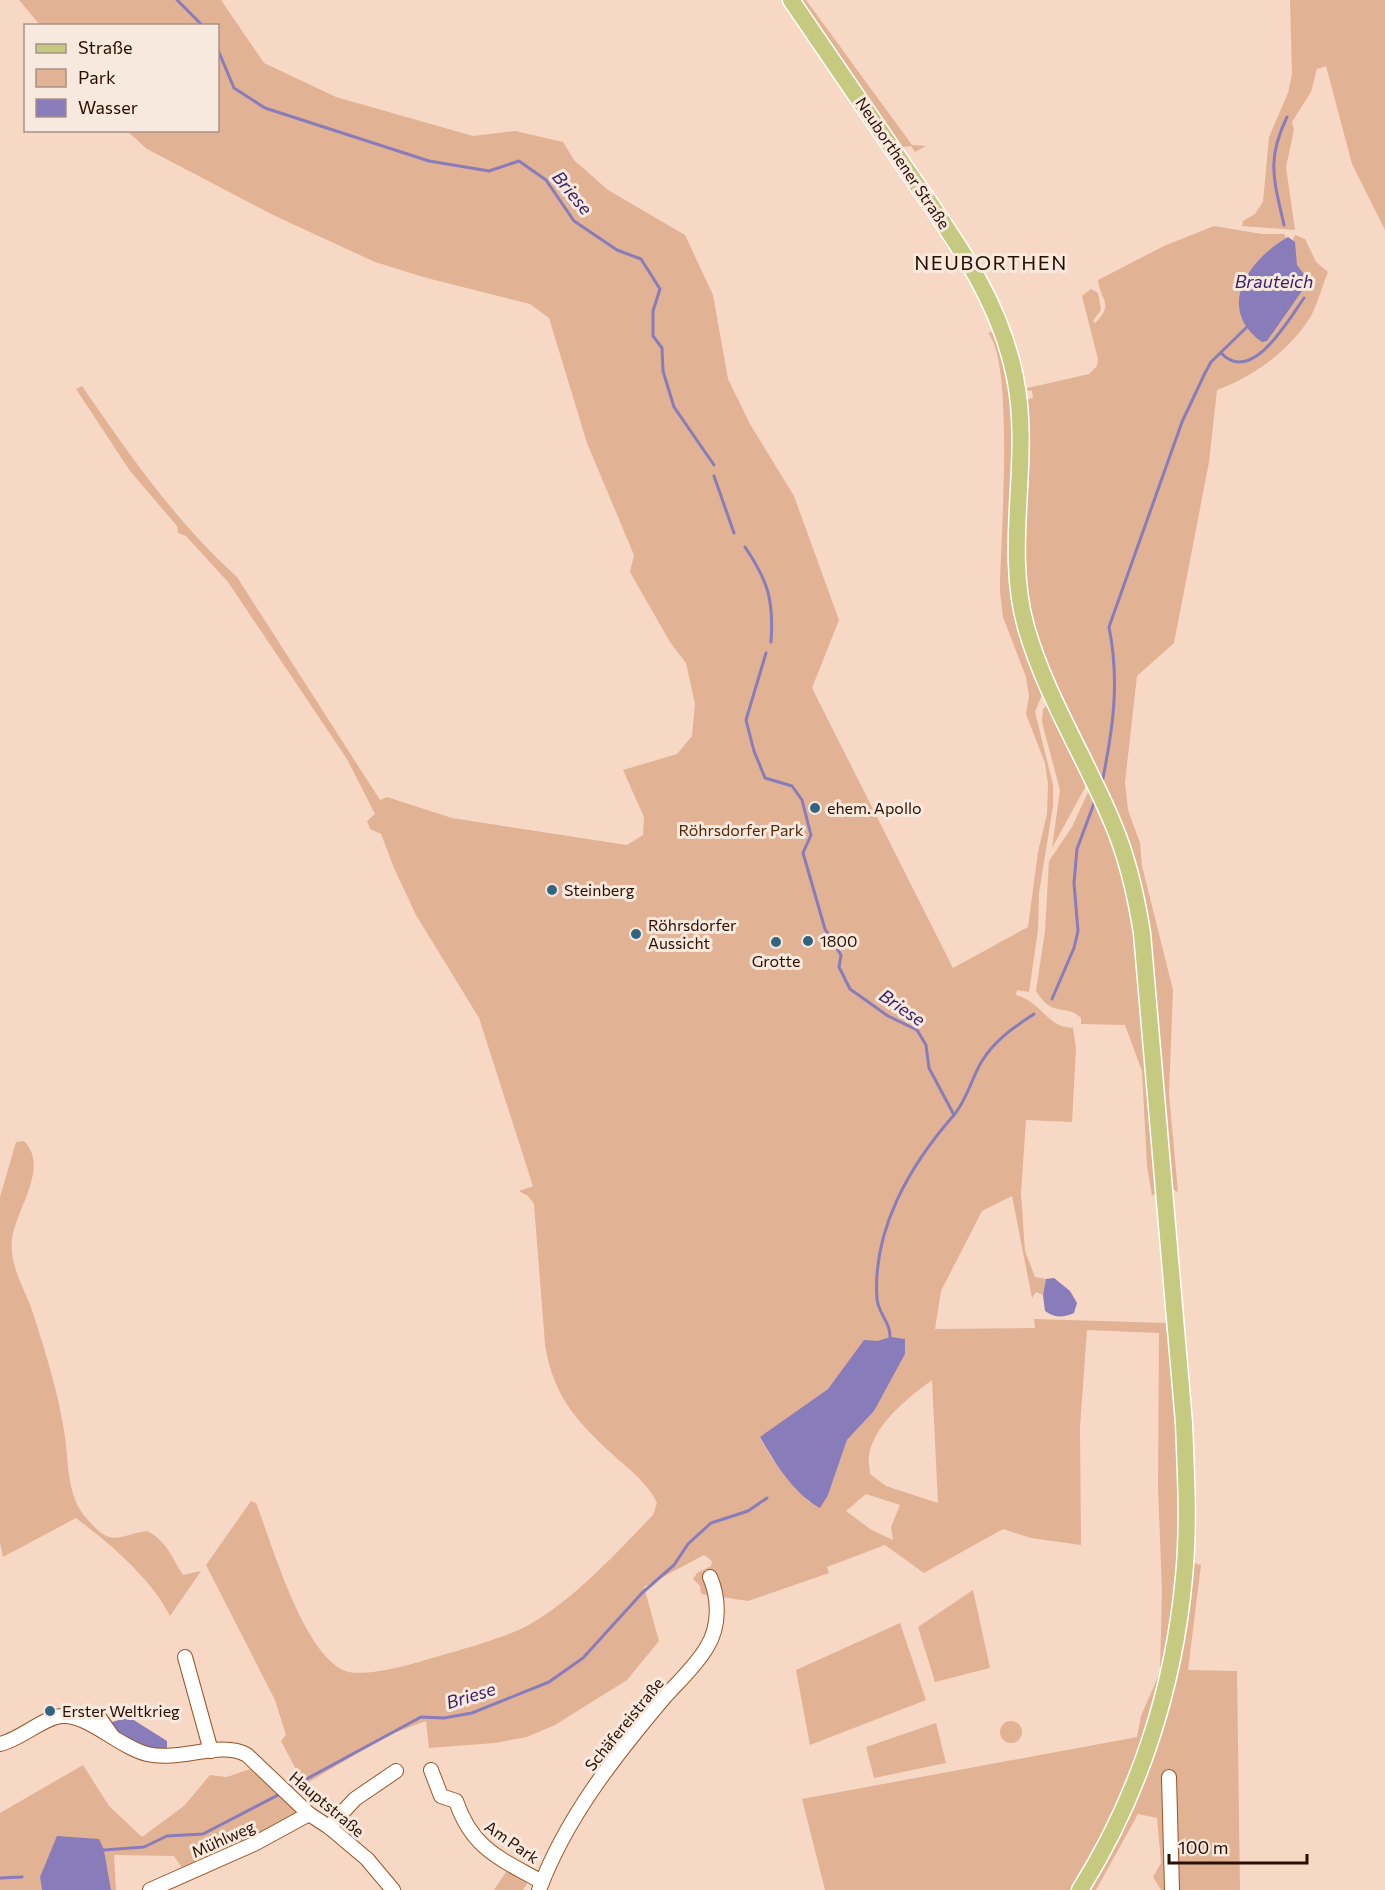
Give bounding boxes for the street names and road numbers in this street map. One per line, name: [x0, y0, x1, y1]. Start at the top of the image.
street label: Neuborthener Straße: [852, 93, 955, 232]
street label: Schäfereistraße: [580, 1673, 667, 1774]
street label: Hauptstraße: [286, 1767, 369, 1840]
street label: Mühlweg: [188, 1816, 258, 1861]
street label: Am Park: [482, 1816, 543, 1867]

